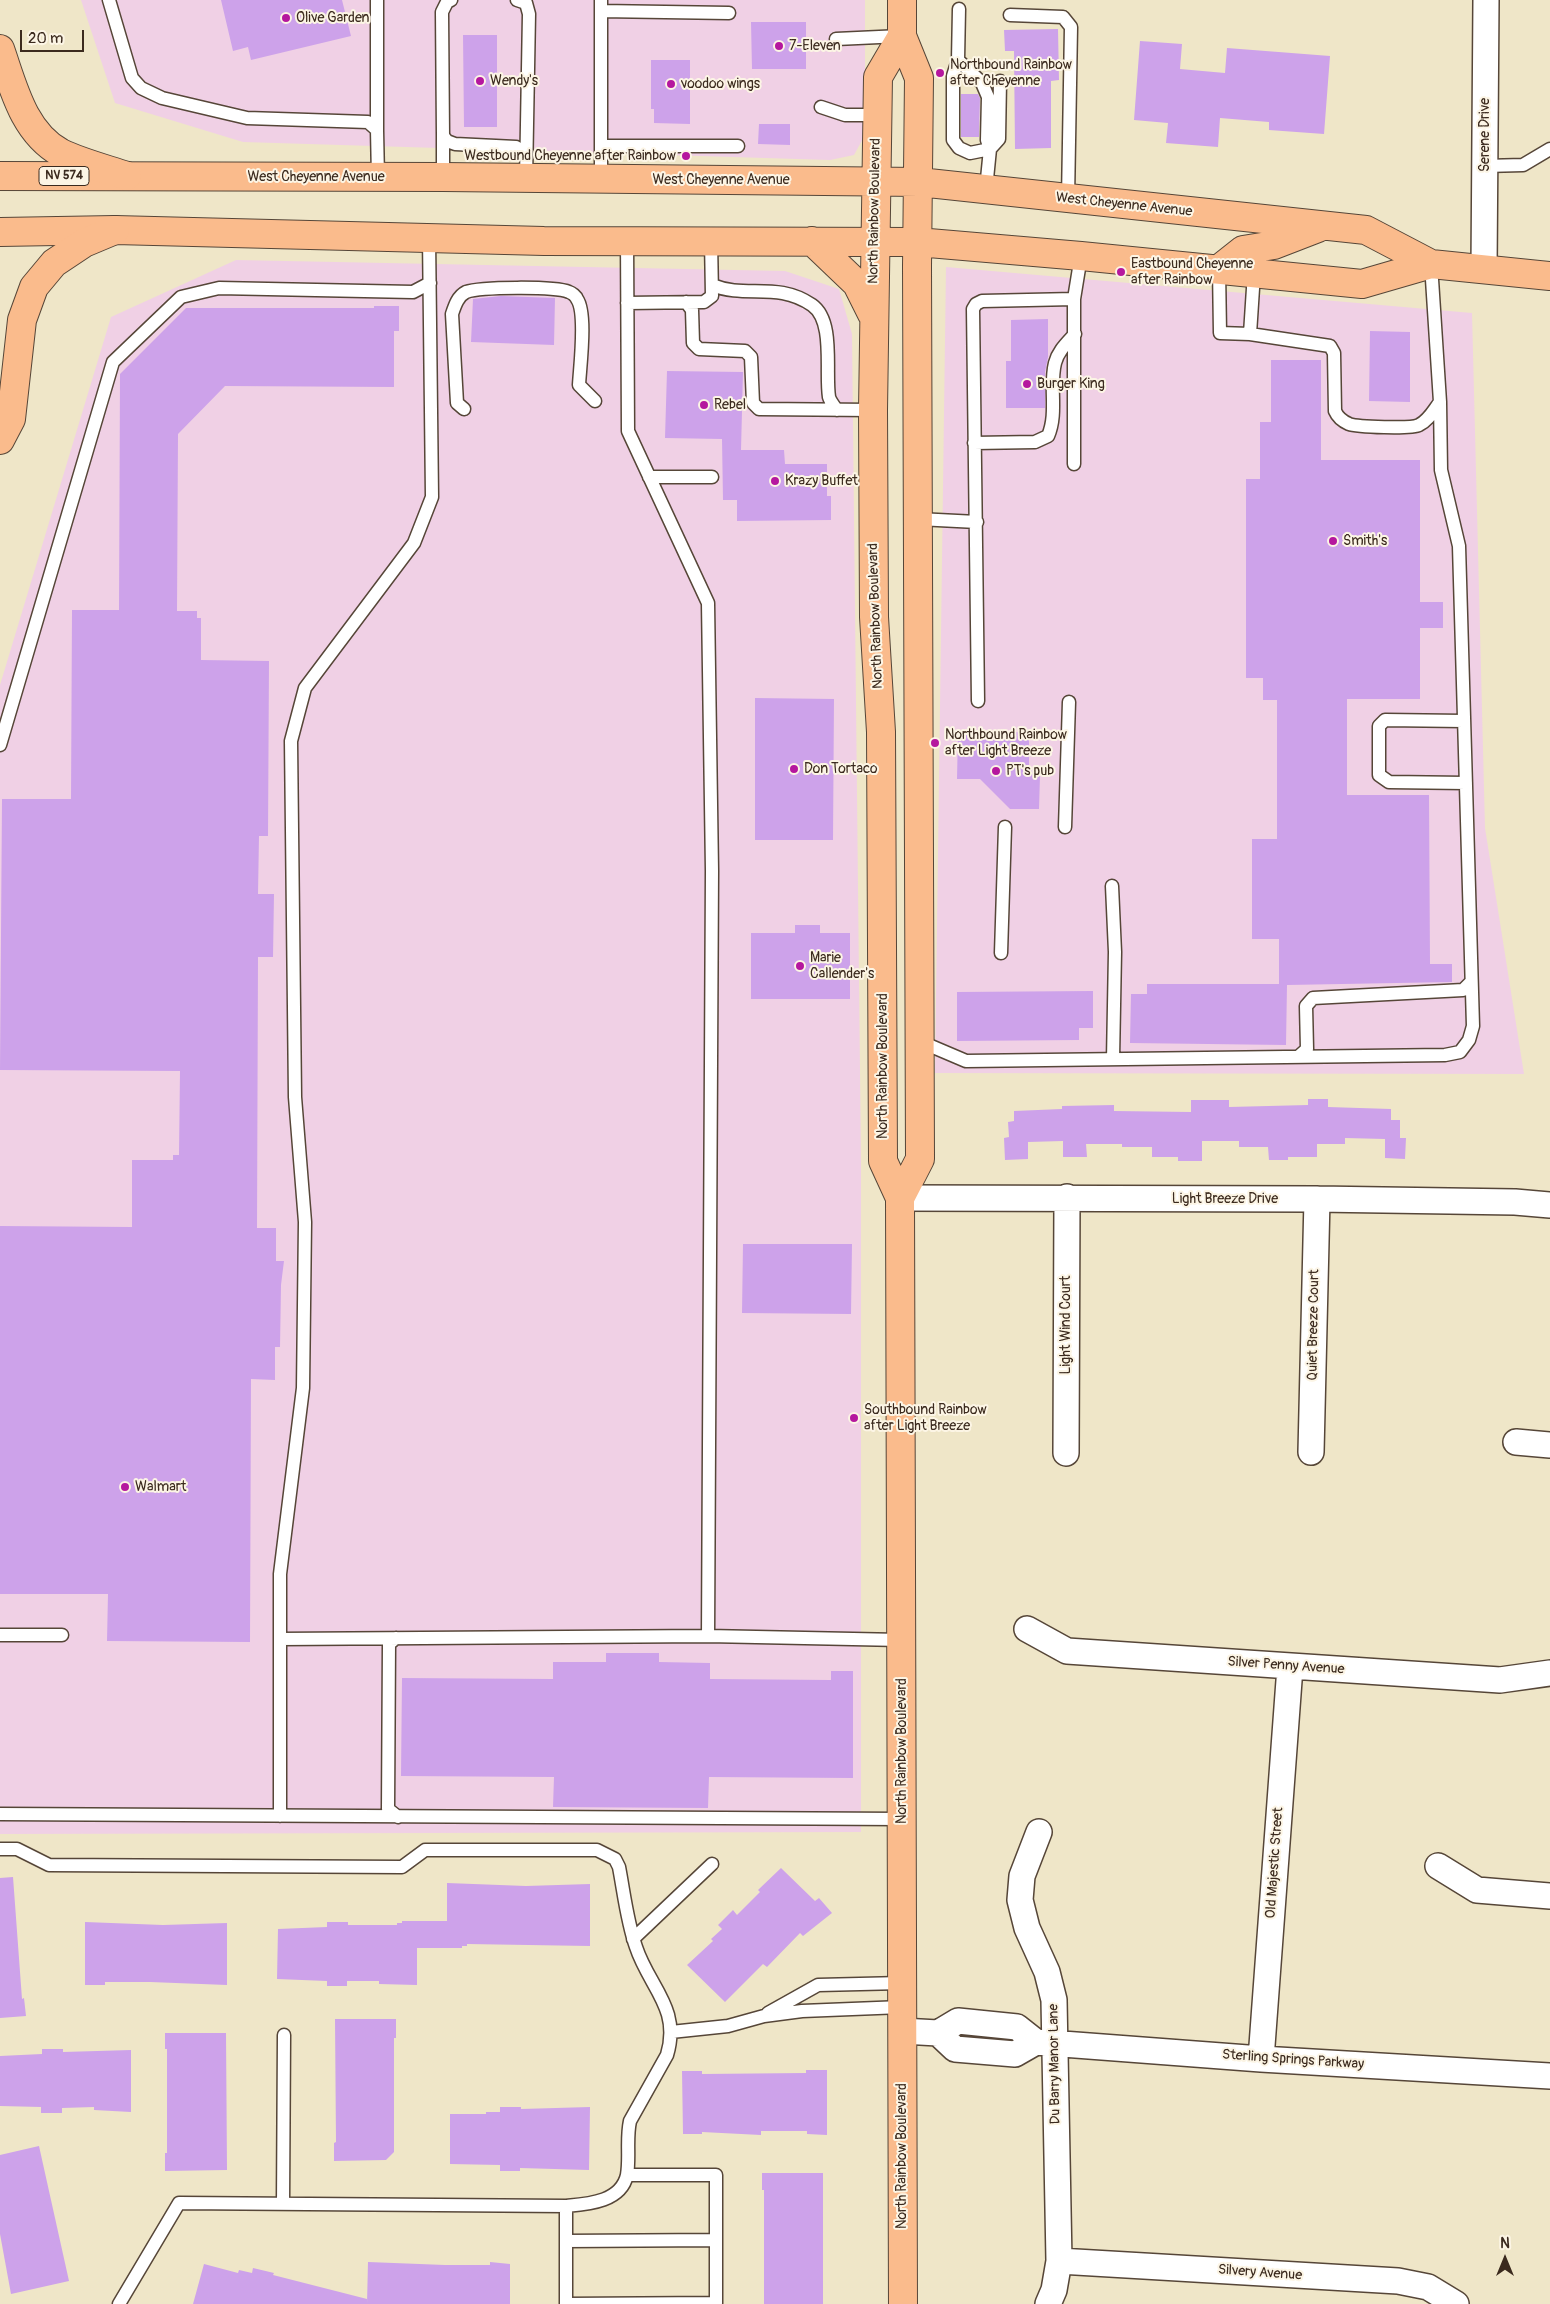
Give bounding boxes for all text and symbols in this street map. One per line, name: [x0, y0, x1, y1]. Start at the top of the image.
place label: Olive Garden: [296, 10, 369, 26]
marker: Olive Garden: [280, 12, 292, 24]
scale bar: [22, 20, 86, 52]
text: 20 m: [28, 29, 63, 48]
place label: 7-Eleven: [789, 38, 841, 54]
marker: 7-Eleven: [773, 40, 785, 52]
place label: Northbound Rainbow after Cheyenne: [950, 57, 1072, 90]
marker: Northbound Rainbow after Cheyenne: [934, 67, 946, 79]
place label: Wendy's: [490, 73, 538, 89]
marker: Wendy's: [474, 75, 486, 87]
place label: voodoo wings: [681, 76, 760, 92]
marker: voodoo wings: [665, 78, 677, 90]
street label: Serene Drive: [1477, 98, 1493, 172]
street label: North Rainbow Boulevard: [865, 138, 885, 284]
place label: Westbound Cheyenne after Rainbow: [464, 148, 676, 164]
marker: Westbound Cheyenne after Rainbow: [680, 150, 692, 162]
road number: NV 574: [39, 167, 89, 186]
street label: West Cheyenne Avenue: [247, 169, 385, 185]
street label: West Cheyenne Avenue: [652, 172, 790, 188]
street label: West Cheyenne Avenue: [1055, 189, 1193, 221]
place label: Eastbound Cheyenne after Rainbow: [1131, 256, 1253, 288]
marker: Eastbound Cheyenne after Rainbow: [1115, 266, 1127, 278]
place label: Burger King: [1037, 376, 1105, 392]
marker: Burger King: [1021, 378, 1033, 390]
place label: Rebel: [714, 397, 746, 413]
marker: Rebel: [698, 399, 710, 411]
place label: Krazy Buffet: [785, 473, 858, 489]
marker: Krazy Buffet: [769, 475, 781, 487]
place label: Smith's: [1343, 533, 1387, 549]
marker: Smith's: [1327, 535, 1339, 547]
street label: North Rainbow Boulevard: [865, 543, 887, 689]
place label: Northbound Rainbow after Light Breeze: [945, 727, 1067, 760]
marker: Northbound Rainbow after Light Breeze: [929, 737, 941, 749]
place label: Don Tortaco: [804, 761, 878, 777]
marker: Don Tortaco: [788, 763, 800, 775]
place label: PT's pub: [1006, 763, 1054, 779]
marker: PT's pub: [990, 765, 1002, 777]
place label: Marie Callender's: [810, 950, 874, 982]
marker: Marie Callender's: [794, 960, 806, 972]
street label: North Rainbow Boulevard: [875, 993, 891, 1139]
street label: Light Breeze Drive: [1172, 1191, 1278, 1207]
street label: Quiet Breeze Court: [1305, 1269, 1323, 1381]
street label: Light Wind Court: [1058, 1276, 1074, 1374]
place label: Southbound Rainbow after Light Breeze: [864, 1402, 987, 1434]
marker: Southbound Rainbow after Light Breeze: [848, 1412, 860, 1424]
place label: Walmart: [135, 1479, 186, 1495]
marker: Walmart: [119, 1481, 131, 1493]
street label: Silver Penny Avenue: [1227, 1654, 1345, 1678]
street label: North Rainbow Boulevard: [894, 1678, 910, 1824]
street label: Old Majestic Street: [1263, 1807, 1287, 1919]
street label: Du Barry Manor Lane: [1046, 2003, 1064, 2125]
street label: Sterling Springs Parkway: [1221, 2047, 1365, 2073]
street label: North Rainbow Boulevard: [894, 2083, 910, 2229]
north arrow: [1480, 2234, 1530, 2284]
text: N: [1500, 2235, 1510, 2252]
street label: Silvery Avenue: [1217, 2262, 1303, 2284]

